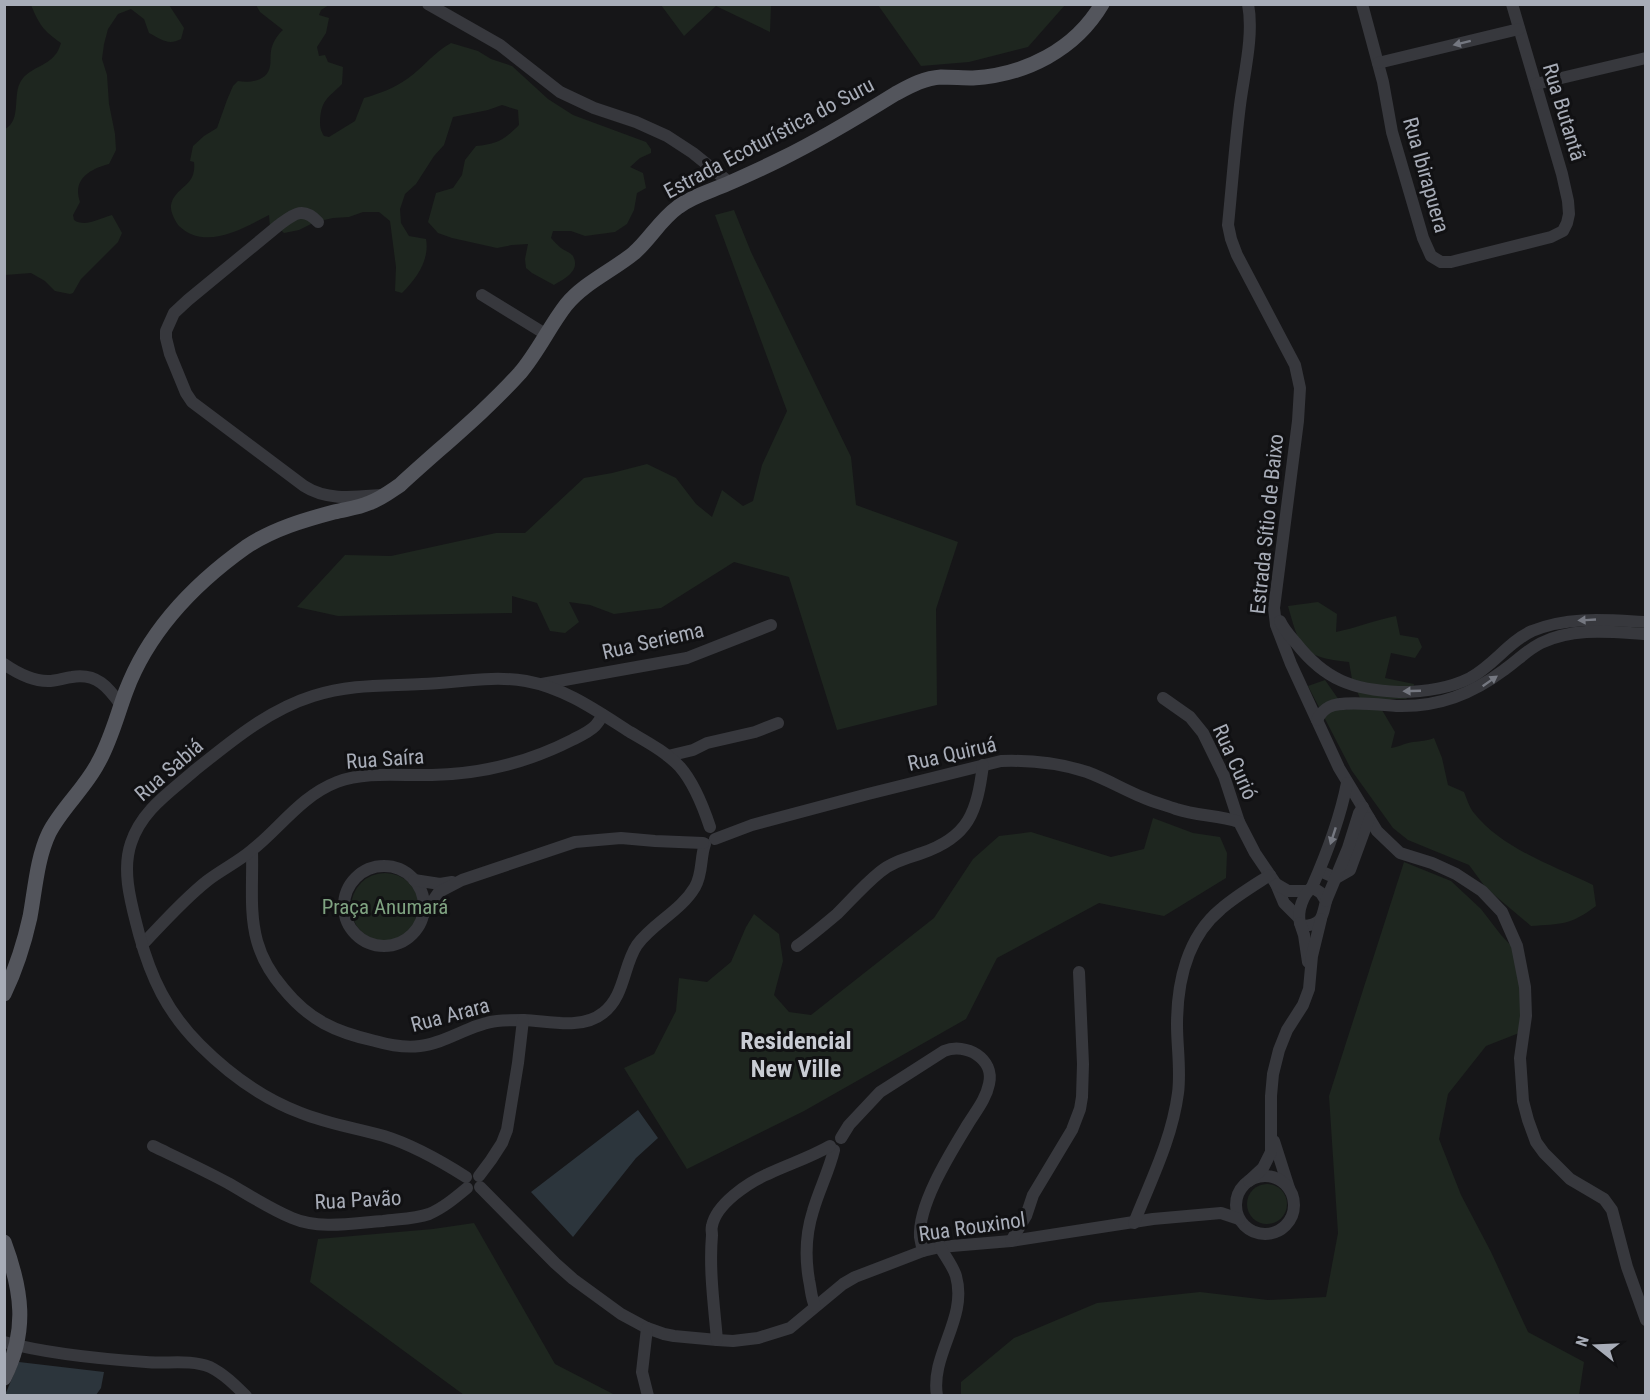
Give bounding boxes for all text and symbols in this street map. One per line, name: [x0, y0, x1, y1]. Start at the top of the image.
one-way arrow: [1452, 38, 1471, 48]
street label: Rua Butantã: [1538, 60, 1590, 164]
street label: Estrada Ecoturística do Suru: [660, 72, 878, 204]
street label: Rua Ibirapuera: [1398, 114, 1454, 236]
street label: Estrada Sítio de Baixo: [1246, 433, 1288, 615]
one-way arrow: [1578, 616, 1597, 625]
street label: Rua Seriema: [600, 618, 706, 664]
one-way arrow: [1481, 675, 1497, 687]
one-way arrow: [1402, 687, 1421, 696]
street label: Rua Curió: [1208, 721, 1262, 803]
street label: Rua Quiruá: [905, 732, 999, 776]
street label: Rua Sabiá: [130, 734, 208, 806]
street label: Rua Saíra: [345, 744, 425, 774]
one-way arrow: [1327, 827, 1337, 845]
park label: Praça Anumará: [322, 895, 448, 919]
street label: Rua Arara: [408, 993, 492, 1037]
district label: Residencial New Ville: [740, 1027, 852, 1083]
street label: Rua Pavão: [314, 1186, 402, 1214]
street label: Rua Rouxinol: [917, 1208, 1027, 1246]
north arrow: [1566, 1316, 1626, 1376]
text: N: [1572, 1334, 1593, 1349]

